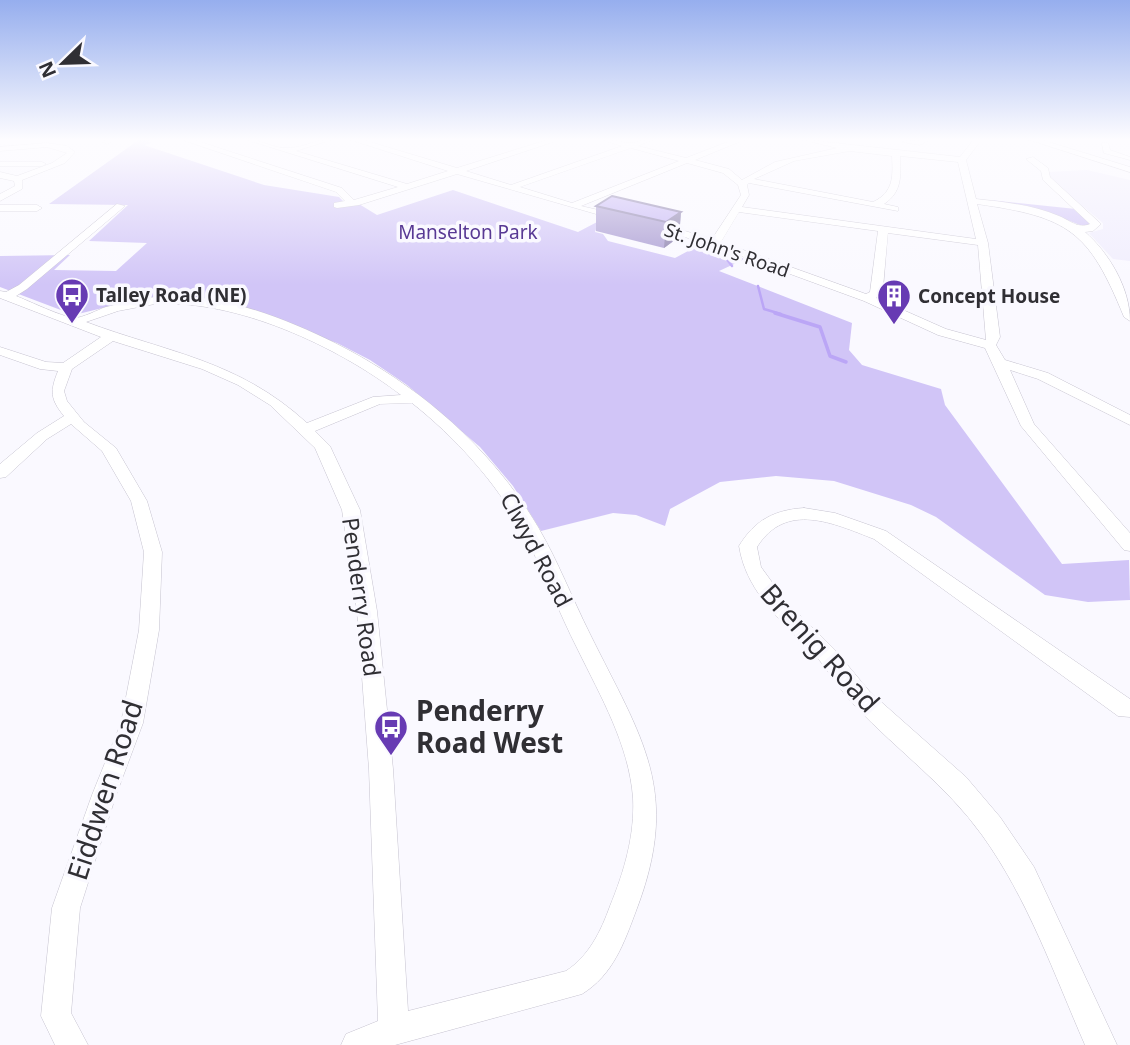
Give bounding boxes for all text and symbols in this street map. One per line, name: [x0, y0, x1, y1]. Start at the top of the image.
north arrow: [28, 28, 98, 98]
text: N: [32, 57, 62, 82]
street label: St. John's Road: [661, 216, 793, 284]
park label: Manselton Park: [398, 219, 538, 245]
bus stop icon: Talley Road (NE): [53, 276, 91, 325]
building icon: Concept House: [875, 277, 913, 326]
place label: Talley Road (NE): [96, 282, 247, 308]
place label: Concept House: [918, 283, 1060, 309]
street label: Clwyd Road: [493, 487, 581, 613]
street label: Penderry Road: [335, 515, 389, 678]
street label: Brenig Road: [753, 575, 889, 720]
place label: Penderry Road West: [416, 691, 563, 761]
street label: Eiddwen Road: [57, 695, 151, 884]
bus stop icon: Penderry Road West: [372, 708, 410, 757]

